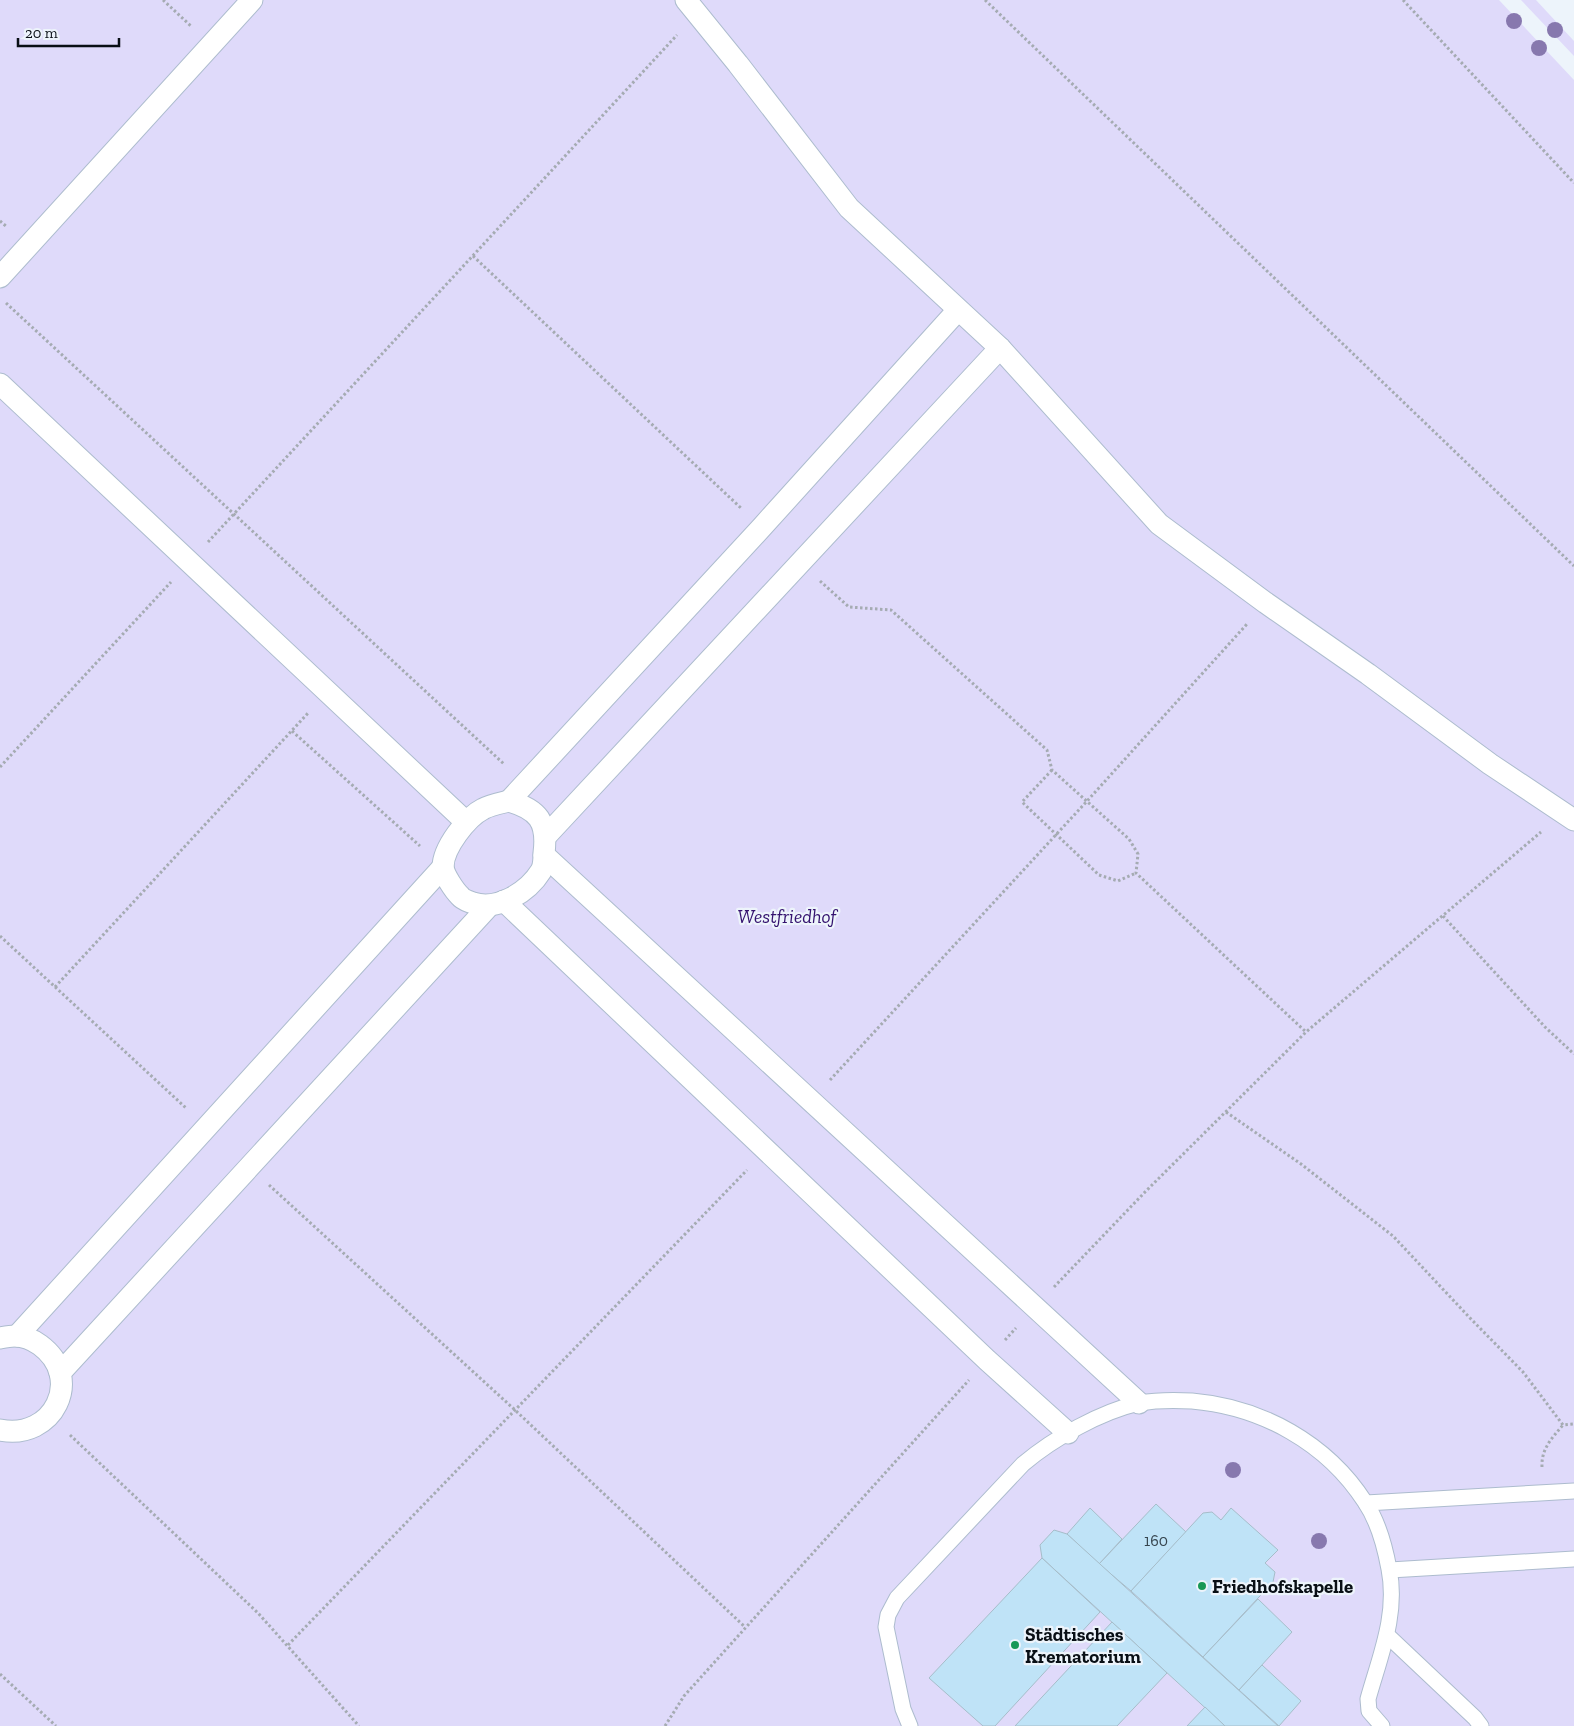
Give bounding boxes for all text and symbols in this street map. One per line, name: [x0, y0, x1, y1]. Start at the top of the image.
scale bar: [18, 15, 119, 47]
text: 20 m: [25, 24, 58, 42]
park label: Westfriedhof: [738, 905, 839, 928]
house number: 160: [1144, 1531, 1168, 1550]
place label: Friedhofskapelle: [1212, 1575, 1353, 1598]
marker: Friedhofskapelle: [1196, 1580, 1208, 1592]
place label: Städtisches Krematorium: [1025, 1623, 1141, 1668]
marker: Städtisches Krematorium: [1009, 1639, 1021, 1651]

